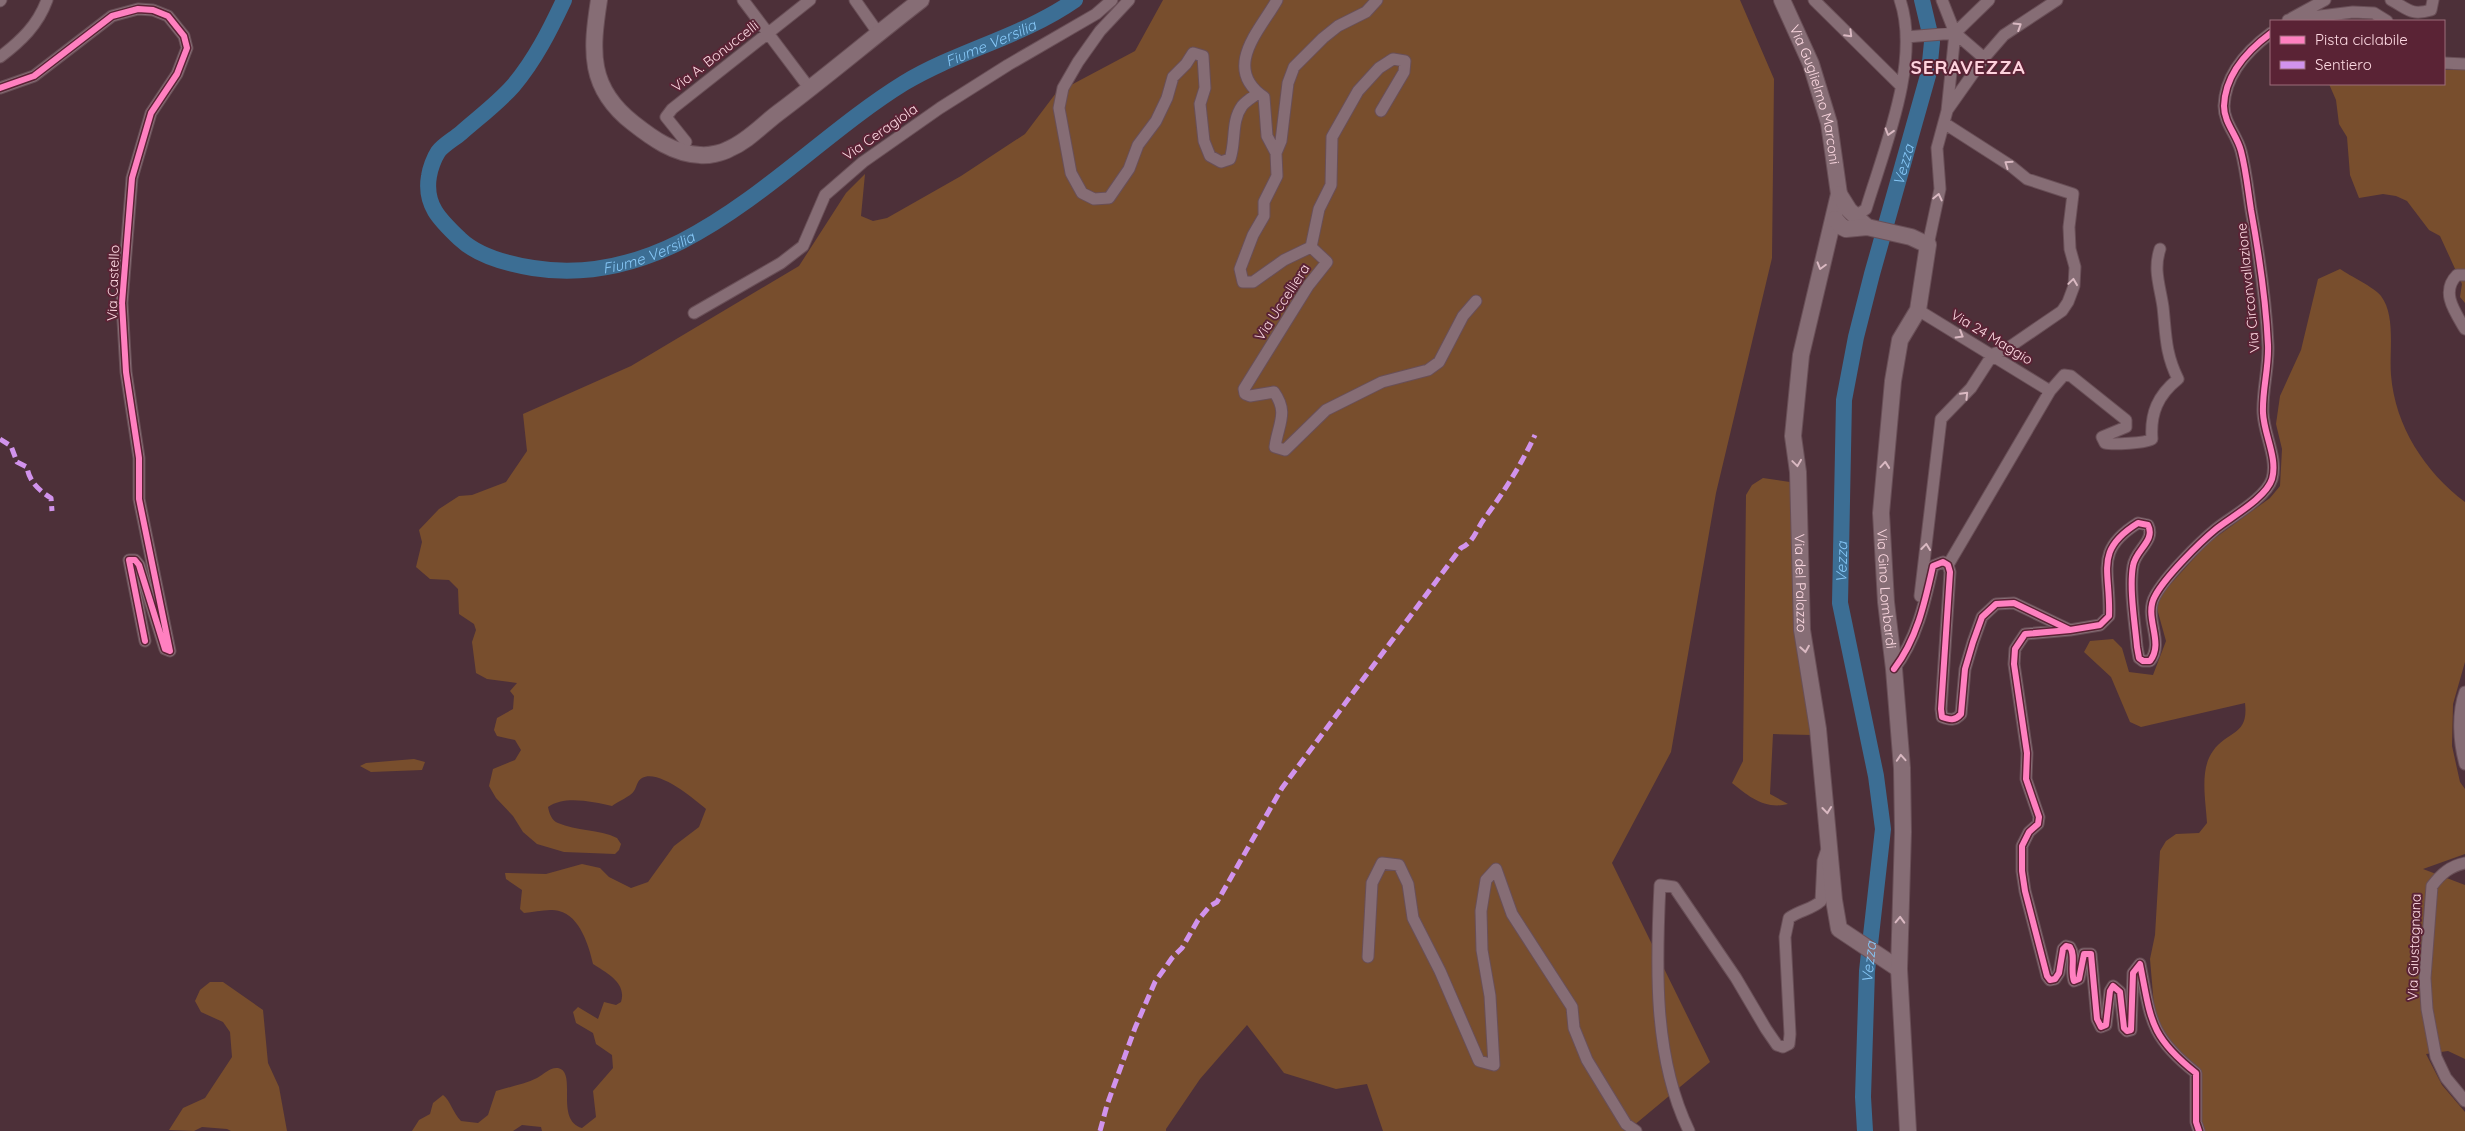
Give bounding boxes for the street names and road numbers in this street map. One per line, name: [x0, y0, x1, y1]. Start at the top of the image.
street label: Via A. Bonuccelli: [668, 16, 762, 96]
street label: Via Guglielmo Marconi: [1785, 22, 1844, 166]
street label: Via Ceragiola: [839, 100, 921, 164]
street label: Via Circonvallazione: [2232, 222, 2264, 354]
street label: Via Castello: [103, 245, 123, 321]
street label: Via Uccelliera: [1250, 260, 1314, 344]
street label: Via 24 Maggio: [1948, 306, 2036, 368]
street label: Via Gino Lombardi: [1873, 528, 1900, 650]
street label: Via del Palazzo: [1791, 534, 1811, 633]
street label: Via Giustagnana: [2403, 893, 2425, 1001]

